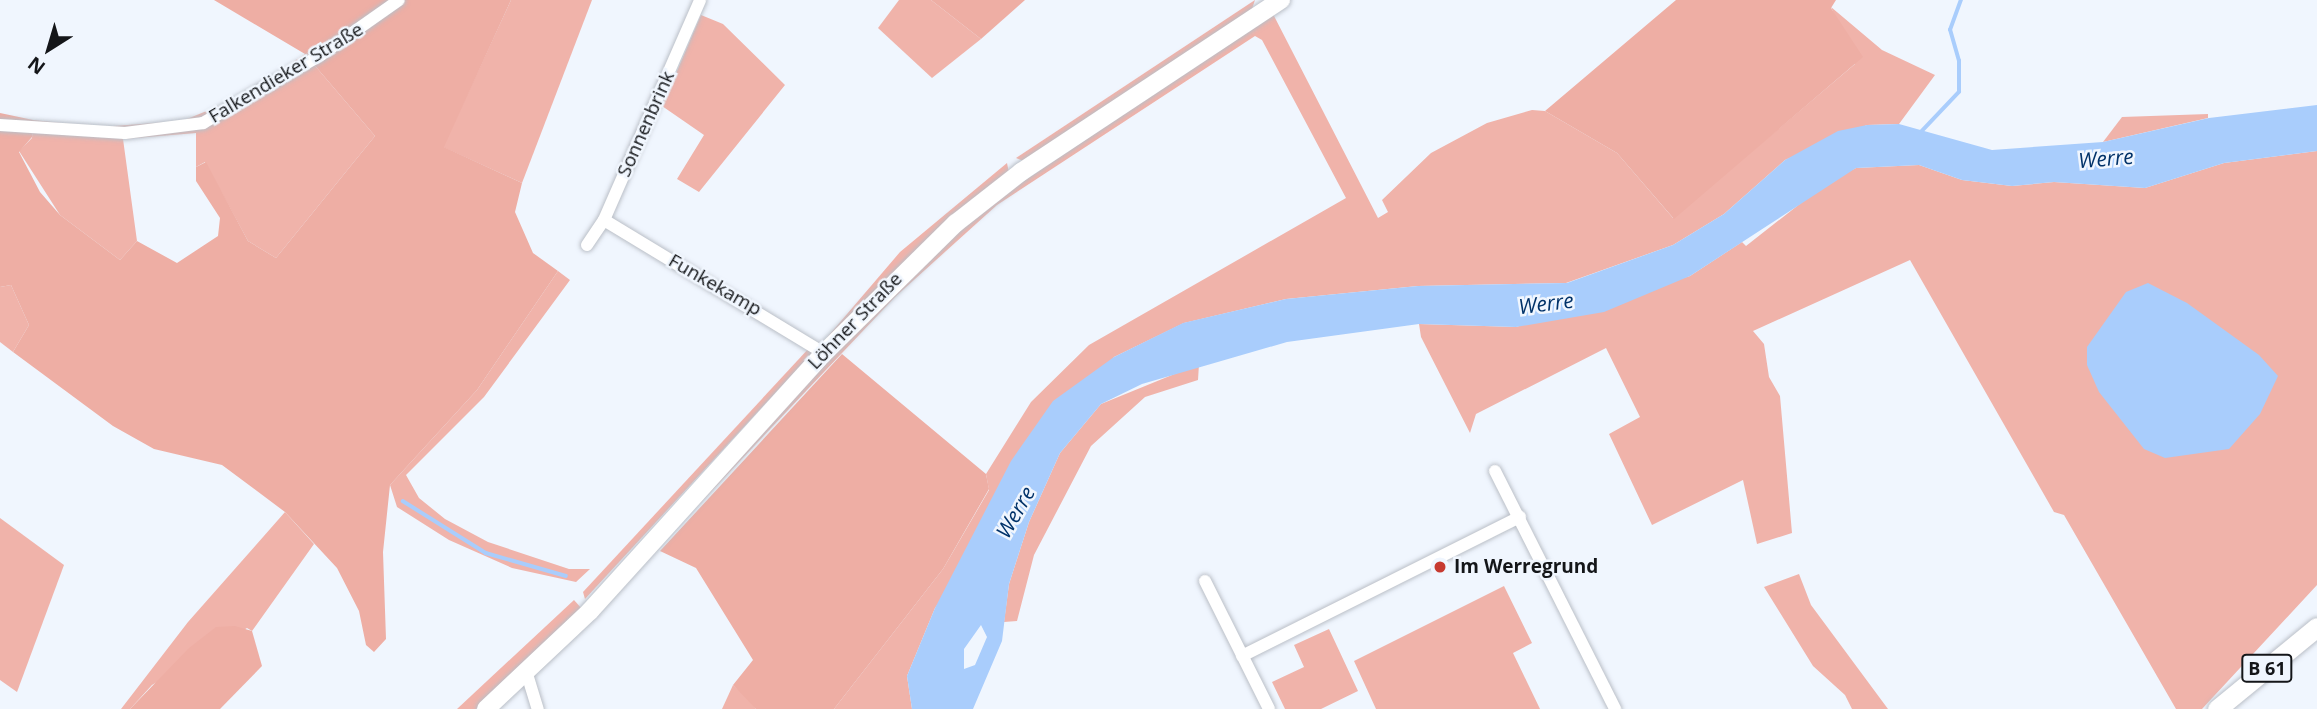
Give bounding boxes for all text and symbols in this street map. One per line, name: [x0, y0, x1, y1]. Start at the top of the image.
north arrow: [14, 14, 84, 84]
street label: Falkendieker Straße: [205, 18, 367, 128]
text: N: [22, 51, 50, 81]
street label: Sonnenbrink: [613, 68, 679, 180]
water label: Werre: [2077, 143, 2135, 173]
street label: Funkekamp: [664, 249, 766, 321]
street label: Löhner Straße: [803, 268, 907, 374]
water label: Werre: [1517, 287, 1575, 319]
water label: Werre: [990, 482, 1040, 542]
place label: Im Werregrund: [1454, 556, 1598, 578]
marker: Im Werregrund: [1432, 559, 1448, 575]
road number: B 61: [2241, 654, 2293, 682]

